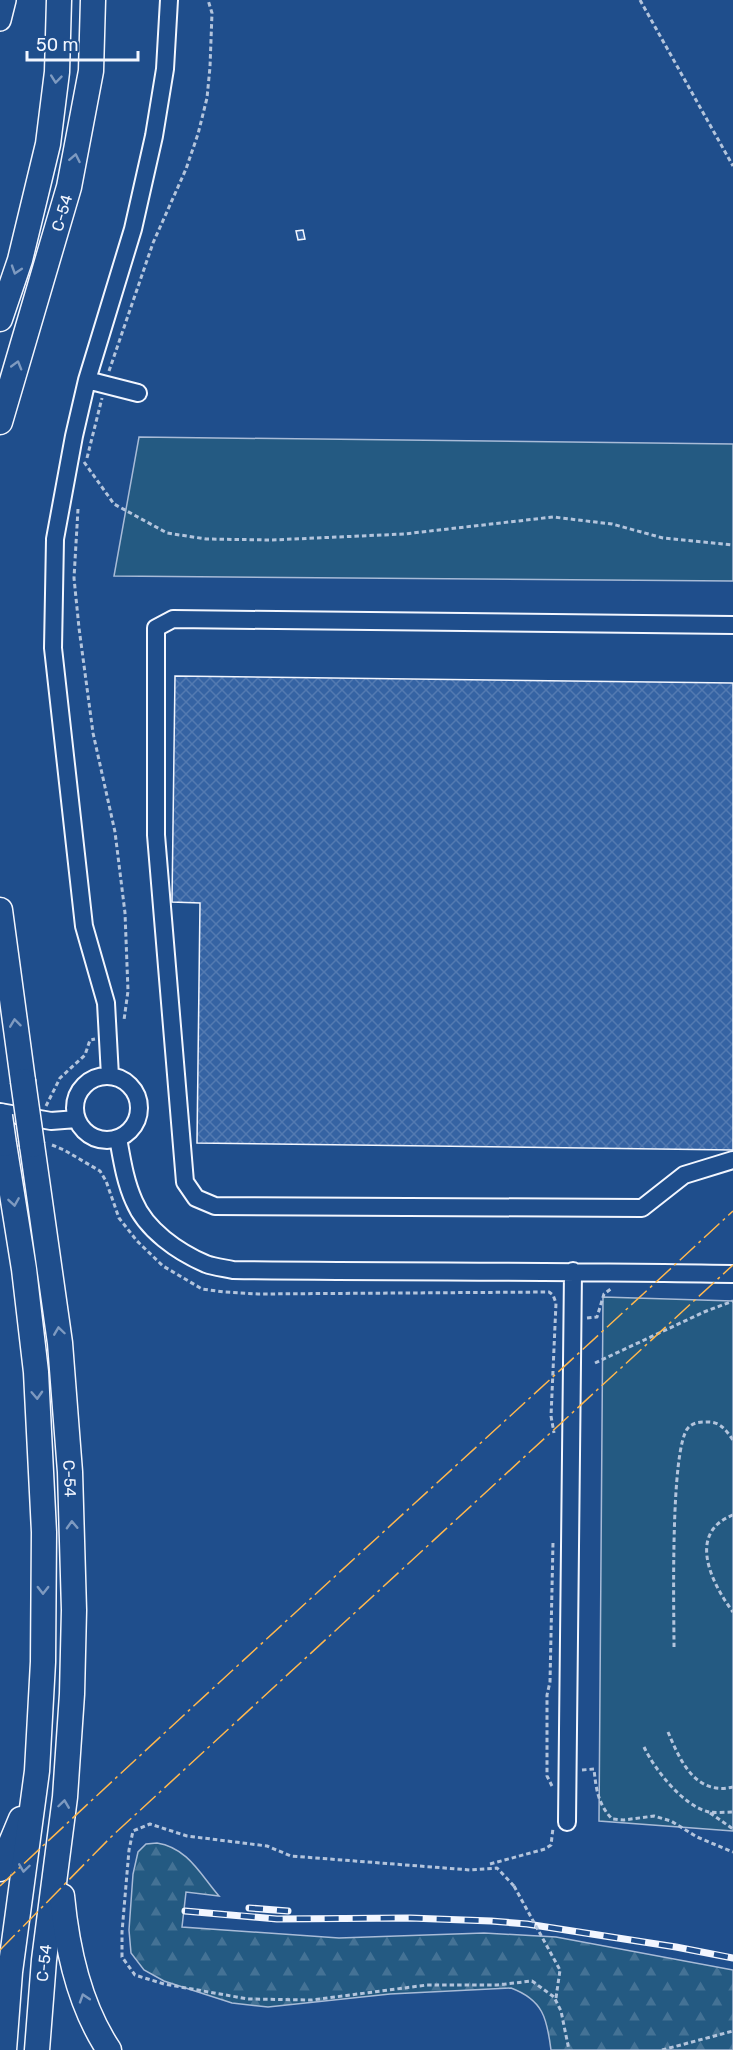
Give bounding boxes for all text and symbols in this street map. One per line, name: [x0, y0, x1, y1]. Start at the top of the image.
scale bar: [27, 24, 138, 62]
text: 50 m: [36, 34, 79, 56]
one-way arrow: [50, 75, 63, 84]
one-way arrow: [68, 153, 81, 163]
street label: C-54: [47, 192, 76, 234]
one-way arrow: [11, 264, 23, 275]
one-way arrow: [10, 361, 22, 371]
one-way arrow: [9, 1019, 21, 1028]
one-way arrow: [7, 1197, 19, 1206]
one-way arrow: [53, 1326, 65, 1336]
one-way arrow: [31, 1391, 44, 1400]
street label: C-54: [60, 1459, 80, 1498]
one-way arrow: [65, 1521, 78, 1530]
one-way arrow: [37, 1586, 50, 1595]
one-way arrow: [58, 1800, 70, 1809]
one-way arrow: [18, 1863, 30, 1873]
street label: C-54: [33, 1943, 55, 1983]
one-way arrow: [78, 1993, 91, 2004]

